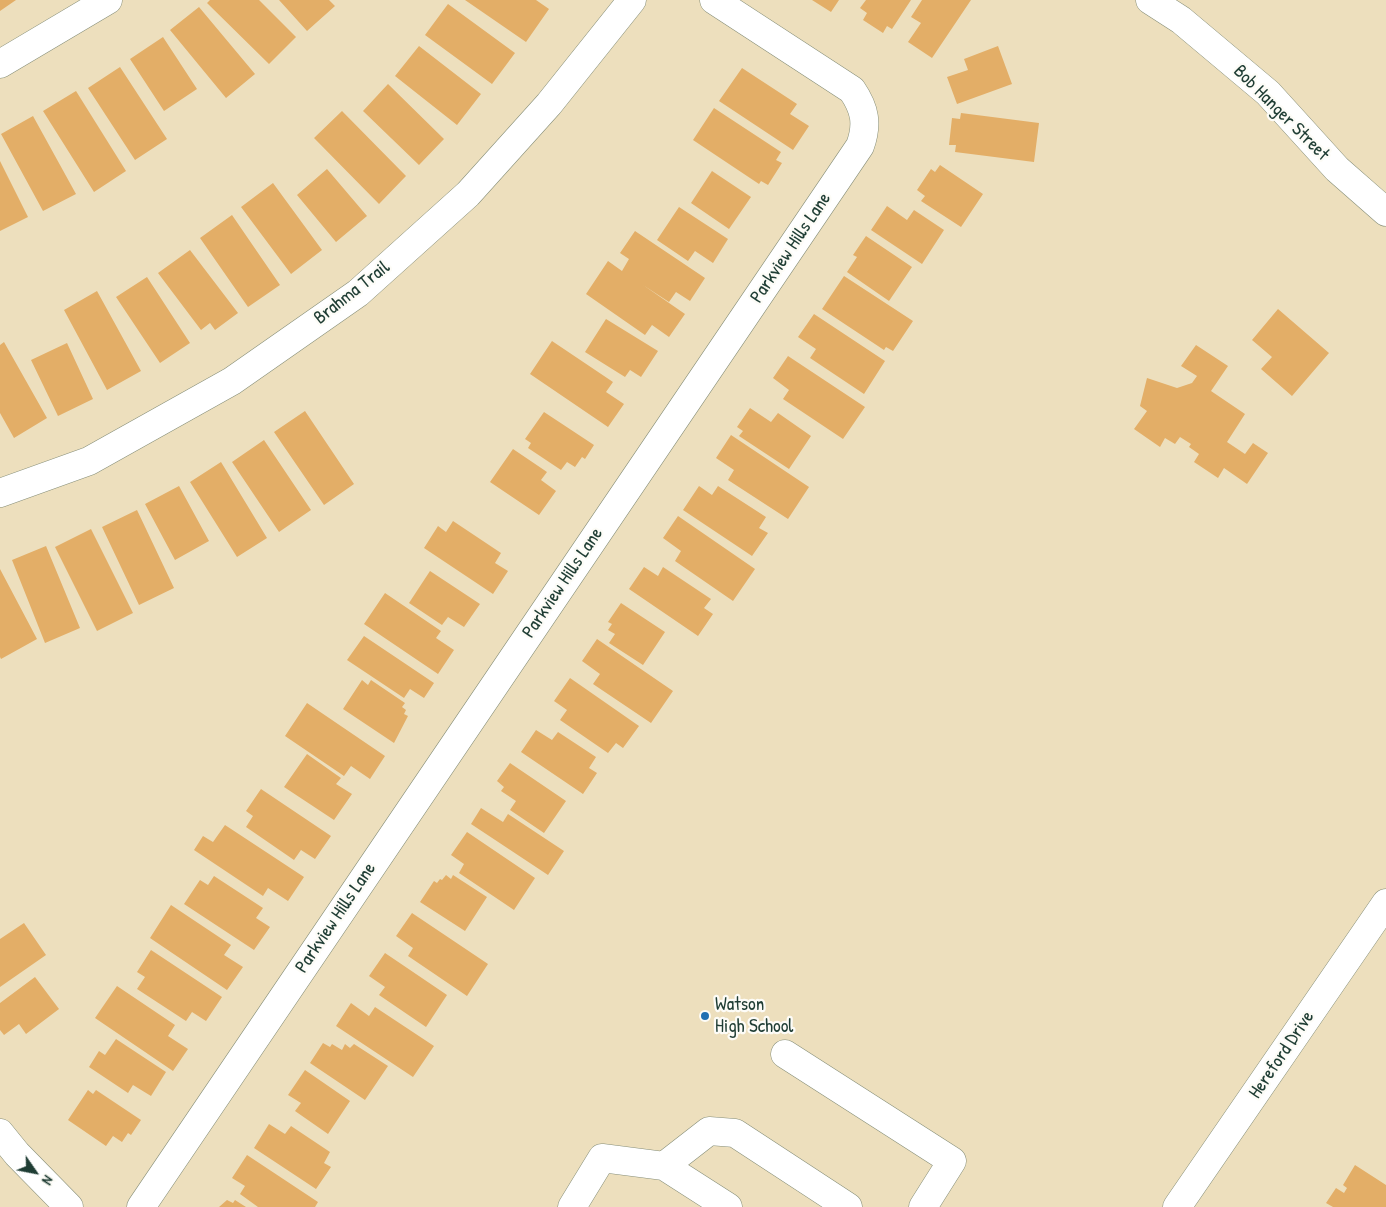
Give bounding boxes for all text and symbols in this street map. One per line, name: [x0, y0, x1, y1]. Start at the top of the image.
street label: Bob Hanger Street: [1228, 60, 1334, 166]
street label: Parkview Hills Lane: [746, 189, 836, 307]
street label: Brahma Trail: [309, 256, 395, 330]
street label: Parkview Hills Lane: [518, 524, 608, 642]
street label: Parkview Hills Lane: [291, 859, 381, 977]
place label: Watson High School: [715, 994, 793, 1038]
street label: Hereford Drive: [1244, 1007, 1320, 1103]
marker: Watson High School: [699, 1010, 711, 1022]
north arrow: [10, 1147, 60, 1197]
text: N: [38, 1172, 58, 1189]

